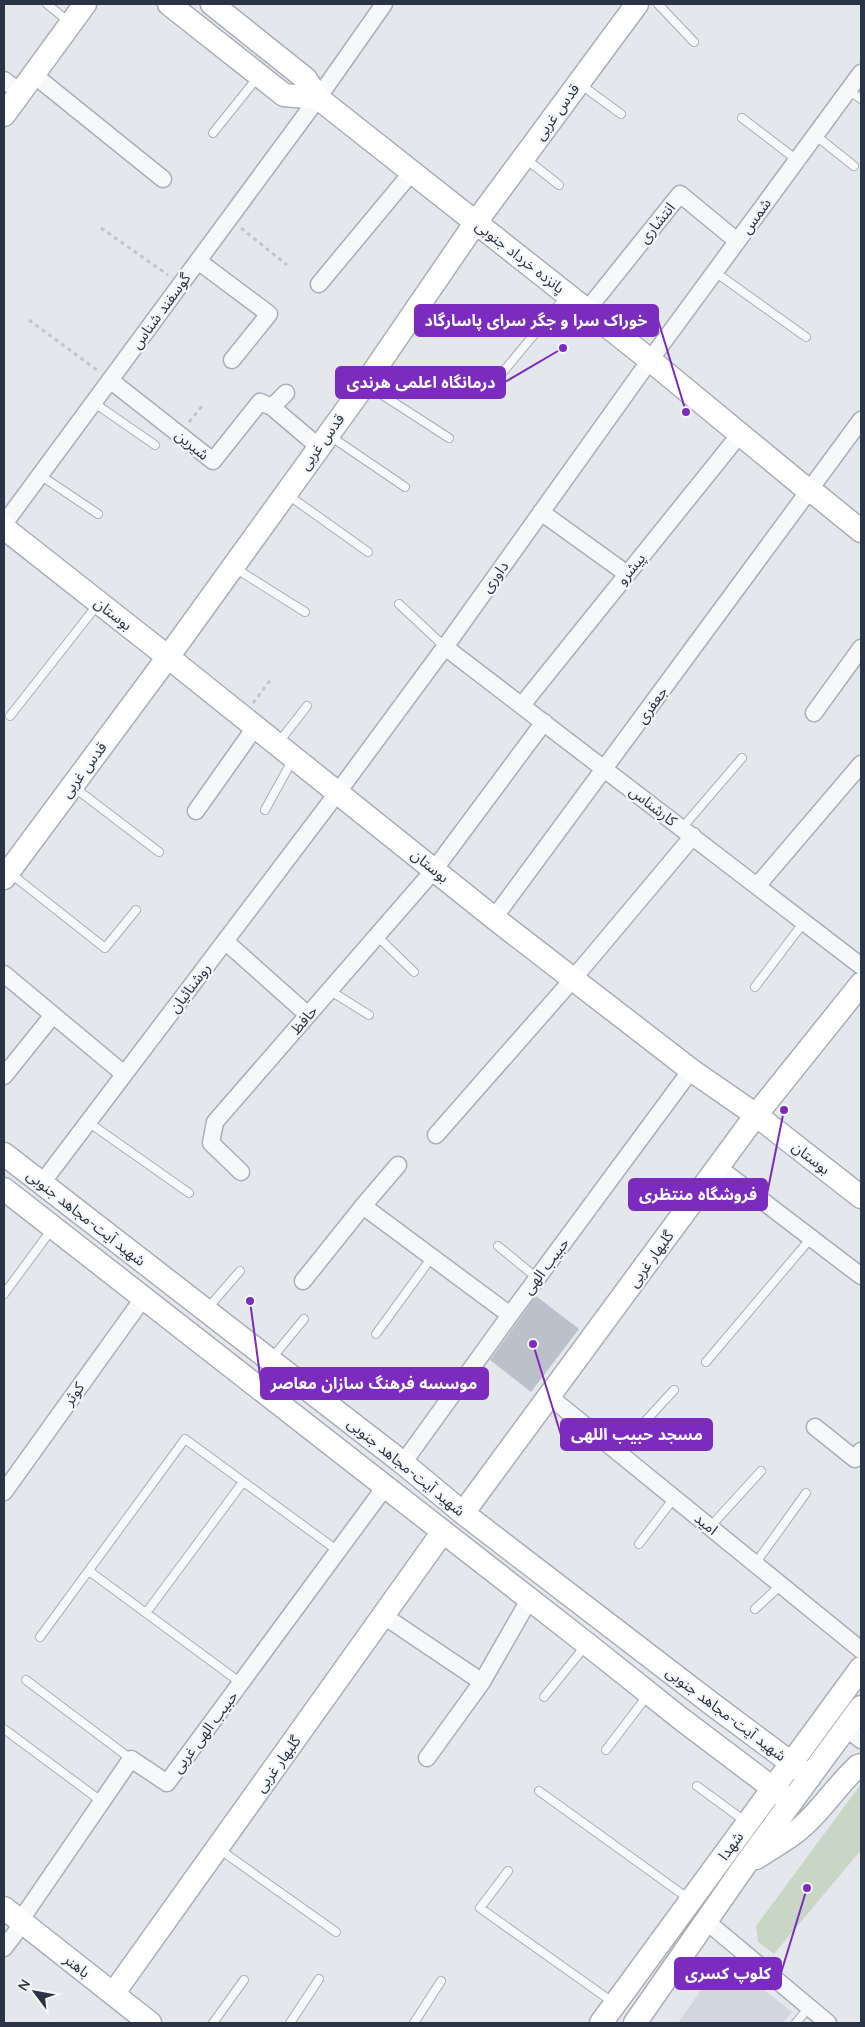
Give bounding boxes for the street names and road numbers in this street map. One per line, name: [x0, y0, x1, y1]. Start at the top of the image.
street label: قدس غربی: [530, 80, 584, 144]
street label: شمس: [736, 194, 775, 237]
street label: انتشاری: [634, 198, 679, 247]
street label: پانزده خرداد جنوبی: [471, 216, 569, 298]
street label: گوسفند شناس: [127, 268, 195, 352]
street label: قدس غربی: [295, 410, 349, 474]
street label: شیرین: [171, 425, 213, 464]
street label: پیشرو: [612, 549, 650, 589]
street label: داوری: [477, 557, 512, 596]
street label: بوستان: [90, 593, 136, 634]
street label: جعفری: [632, 682, 672, 727]
street label: قدس غربی: [56, 738, 111, 801]
street label: کارشناس: [626, 781, 681, 831]
street label: بوستان: [408, 845, 453, 887]
street label: روشنائیان: [165, 959, 215, 1016]
street label: حافظ: [286, 1001, 322, 1038]
street label: بوستان: [788, 1137, 834, 1178]
street label: شهید آیت-مجاهد جنوبی: [23, 1165, 150, 1270]
street label: گلبهار غربی: [624, 1226, 678, 1291]
street label: حبیب الهی: [518, 1233, 573, 1298]
street label: کوثر: [58, 1378, 89, 1410]
street label: شهید آیت-مجاهد جنوبی: [344, 1413, 469, 1520]
street label: امید: [691, 1508, 722, 1539]
street label: شهید آیت-مجاهد جنوبی: [662, 1662, 790, 1765]
street label: حبیب الهی غربی: [167, 1687, 242, 1777]
street label: گلبهار غربی: [251, 1731, 305, 1796]
street label: شهدا: [714, 1827, 748, 1864]
street label: باهنر: [60, 1949, 94, 1982]

